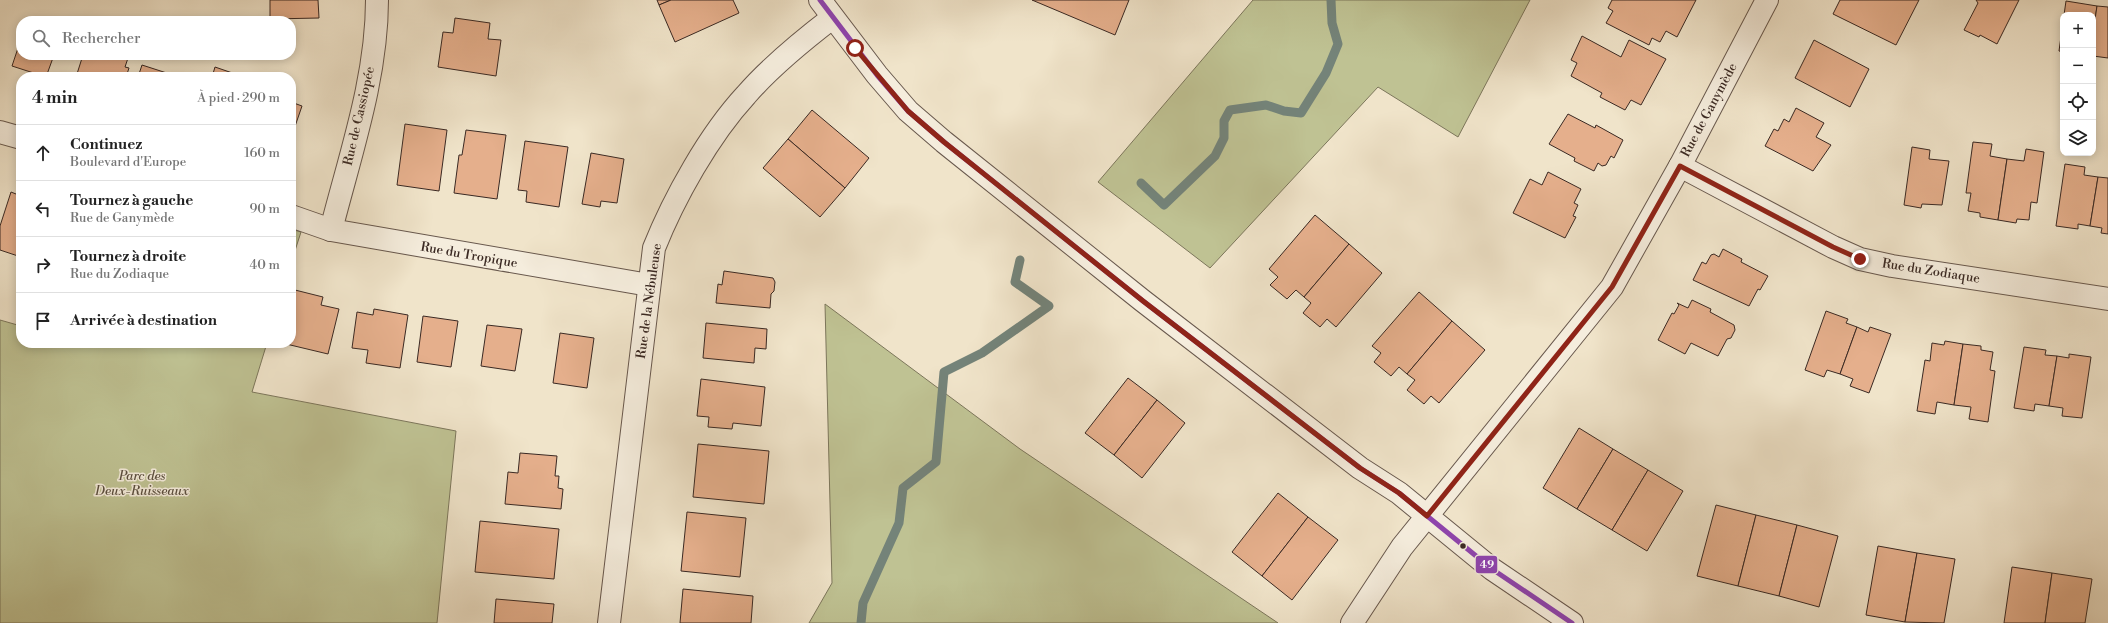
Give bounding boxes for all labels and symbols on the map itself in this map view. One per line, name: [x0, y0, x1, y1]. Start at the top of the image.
route start: [846, 39, 864, 57]
street label: Rue de Ganymède: [1677, 60, 1741, 160]
street label: Rue de Cassiopée: [340, 64, 378, 167]
street label: Rue du Tropique: [419, 239, 519, 271]
street label: Rue de la Nébuleuse: [633, 242, 665, 360]
route end: [1851, 250, 1869, 268]
street label: Rue du Zodiaque: [1881, 255, 1982, 287]
park label: Parc des Deux-Ruisseaux: [94, 468, 189, 499]
unlabelled marker: [1458, 541, 1468, 551]
line badge: 49: [1475, 555, 1498, 574]
text: 49: [1480, 558, 1494, 572]

